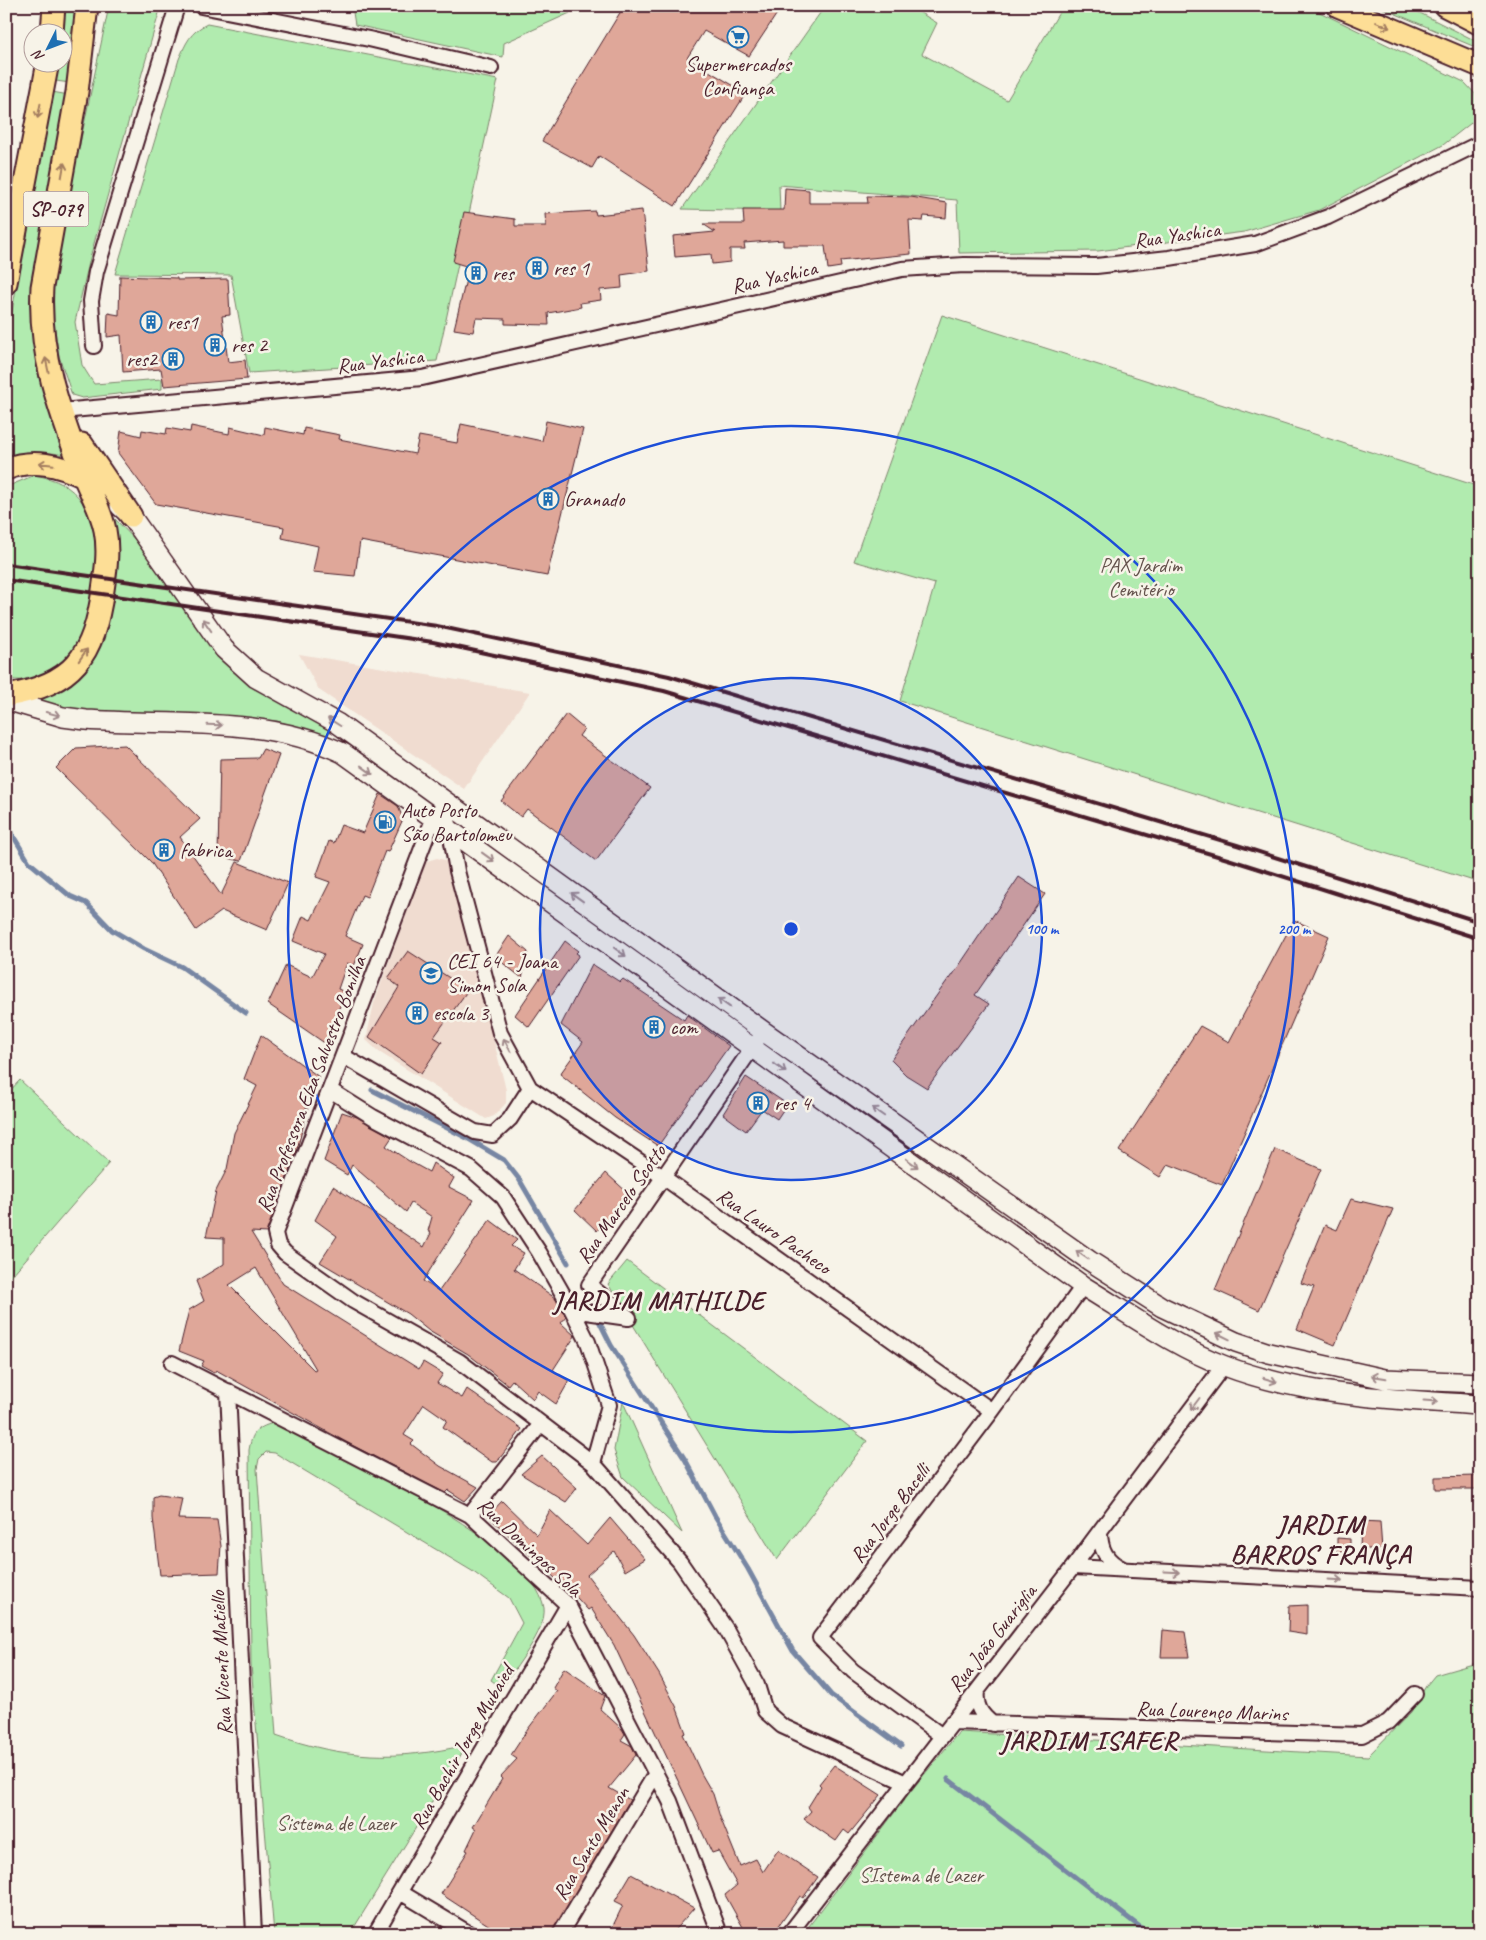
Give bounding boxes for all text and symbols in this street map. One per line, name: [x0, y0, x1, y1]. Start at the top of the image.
one-way arrow: [1375, 20, 1390, 30]
north arrow: [22, 22, 72, 72]
supermarket icon: Supermercados Confiança: [726, 25, 750, 49]
text: N: [28, 46, 48, 65]
place label: Supermercados Confiança: [685, 51, 793, 101]
one-way arrow: [34, 102, 44, 118]
one-way arrow: [58, 162, 68, 178]
road number: SP-079: [23, 192, 88, 226]
street label: Rua Yashica: [1132, 216, 1223, 254]
street label: Rua Yashica: [729, 254, 821, 299]
place label: res 1: [553, 255, 591, 281]
building icon: res 1: [525, 256, 549, 280]
place label: res: [492, 260, 515, 286]
building icon: res: [464, 261, 488, 285]
place label: res1: [167, 309, 200, 335]
building icon: res1: [139, 310, 163, 334]
place label: res 2: [231, 332, 269, 358]
building icon: res 2: [203, 333, 227, 357]
street label: Rua Yashica: [335, 343, 426, 379]
place label: res2: [126, 346, 159, 372]
building icon: res2: [161, 347, 185, 371]
one-way arrow: [42, 357, 51, 373]
one-way arrow: [38, 459, 54, 469]
place label: Granado: [564, 486, 626, 512]
building icon: Granado: [536, 487, 560, 511]
park label: PAX Jardim Cemitério: [1100, 552, 1184, 602]
one-way arrow: [202, 618, 212, 632]
one-way arrow: [78, 648, 88, 662]
one-way arrow: [44, 710, 60, 719]
one-way arrow: [328, 717, 342, 727]
one-way arrow: [206, 720, 222, 730]
one-way arrow: [360, 765, 374, 775]
place label: Auto Posto São Bartolomeu: [401, 797, 513, 847]
fuel station icon: Auto Posto São Bartolomeu: [373, 810, 397, 834]
place label: fabrica: [180, 837, 234, 863]
building icon: fabrica: [152, 838, 176, 862]
one-way arrow: [481, 852, 495, 862]
one-way arrow: [571, 892, 585, 903]
centre of rings: [782, 920, 800, 938]
text: 100 m: [1026, 920, 1060, 939]
text: 200 m: [1278, 920, 1312, 939]
one-way arrow: [613, 947, 627, 957]
place label: CEI 64 - Joana Simon Sola: [447, 948, 560, 998]
street label: Rua Professora Elza Salvestro Bonilha: [250, 951, 373, 1216]
school or university icon: CEI 64 - Joana Simon Sola: [419, 961, 443, 985]
one-way arrow: [717, 998, 731, 1008]
place label: escola 3: [433, 1000, 490, 1026]
building icon: escola 3: [405, 1001, 429, 1025]
place label: com: [670, 1014, 699, 1040]
building icon: com: [642, 1015, 666, 1039]
one-way arrow: [502, 1038, 512, 1053]
one-way arrow: [773, 1063, 787, 1073]
place label: res 4: [774, 1090, 813, 1116]
building icon: res 4: [746, 1091, 770, 1115]
one-way arrow: [871, 1107, 885, 1117]
street label: Rua Marcelo Scotto: [570, 1138, 673, 1269]
one-way arrow: [905, 1158, 919, 1168]
street label: Rua Lauro Pacheco: [712, 1182, 838, 1281]
one-way arrow: [1075, 1250, 1089, 1260]
district label: JARDIM MATHILDE: [551, 1284, 768, 1317]
one-way arrow: [1216, 1331, 1231, 1340]
one-way arrow: [1371, 1372, 1387, 1382]
one-way arrow: [1262, 1376, 1278, 1386]
one-way arrow: [1189, 1397, 1200, 1410]
one-way arrow: [1423, 1397, 1439, 1406]
street label: Rua Jorge Bacelli: [844, 1456, 938, 1568]
street label: Rua Domingos Sola: [472, 1492, 589, 1603]
district label: JARDIM BARROS FRANÇA: [1230, 1508, 1412, 1571]
one-way arrow: [1164, 1567, 1180, 1577]
one-way arrow: [1326, 1576, 1342, 1585]
street label: Rua João Guariglia: [942, 1577, 1043, 1697]
street label: Rua Vicente Matiello: [204, 1588, 238, 1736]
street label: Rua Bachir Jorge Mubaied: [404, 1657, 521, 1834]
street label: Rua Lourenço Marins: [1136, 1695, 1290, 1727]
district label: JARDIM ISAFER: [998, 1724, 1181, 1757]
street label: Rua Santo Menon: [547, 1781, 635, 1905]
park label: Sistema de Lazer: [276, 1810, 397, 1836]
park label: SIstema de Lazer: [859, 1862, 984, 1888]

